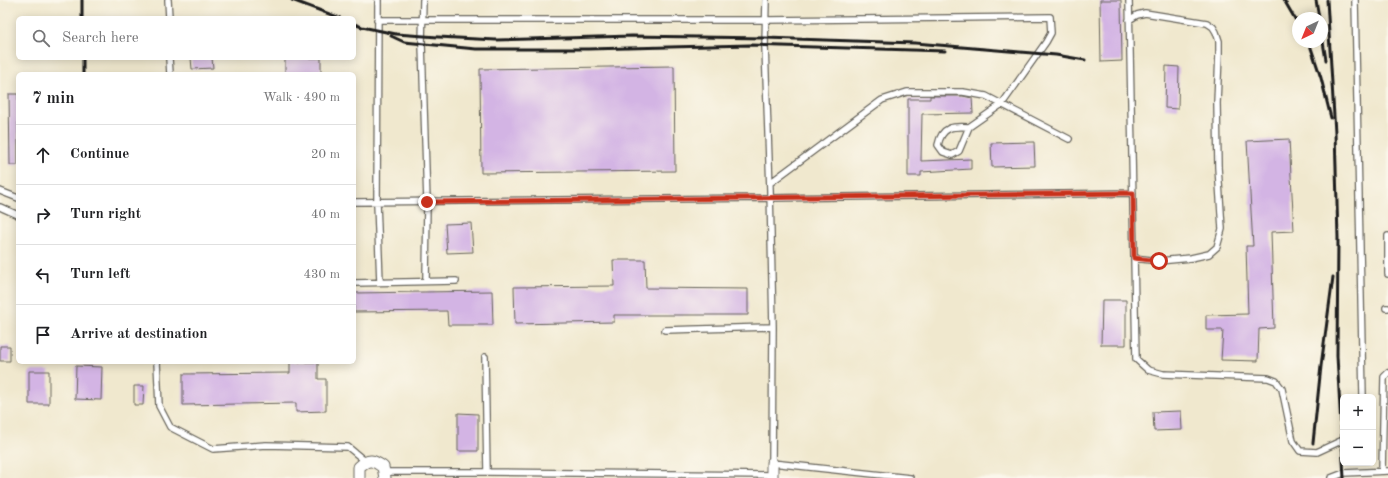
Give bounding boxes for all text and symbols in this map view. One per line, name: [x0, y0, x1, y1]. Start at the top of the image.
north arrow: [1292, 12, 1328, 48]
search box: [16, 16, 356, 60]
icon: search: [30, 27, 52, 49]
text: Search here: [62, 31, 139, 46]
text: 7 min: [32, 90, 75, 107]
text: Walk · 490 m: [263, 91, 340, 104]
icon: ahead: [32, 144, 54, 166]
text: Continue: [70, 147, 129, 162]
text: 20 m: [311, 148, 340, 161]
route end: [418, 193, 436, 211]
icon: right: [32, 204, 54, 226]
text: Turn right: [70, 207, 141, 222]
text: 40 m: [311, 208, 340, 221]
route start: [1150, 252, 1168, 270]
icon: left: [32, 264, 54, 286]
text: Turn left: [70, 267, 130, 282]
text: 430 m: [303, 268, 340, 281]
icon: arrive: [32, 324, 54, 346]
text: Arrive at destination: [70, 327, 208, 342]
map controls: [1340, 394, 1376, 466]
button: +: [1340, 394, 1376, 430]
button: −: [1340, 430, 1376, 466]

